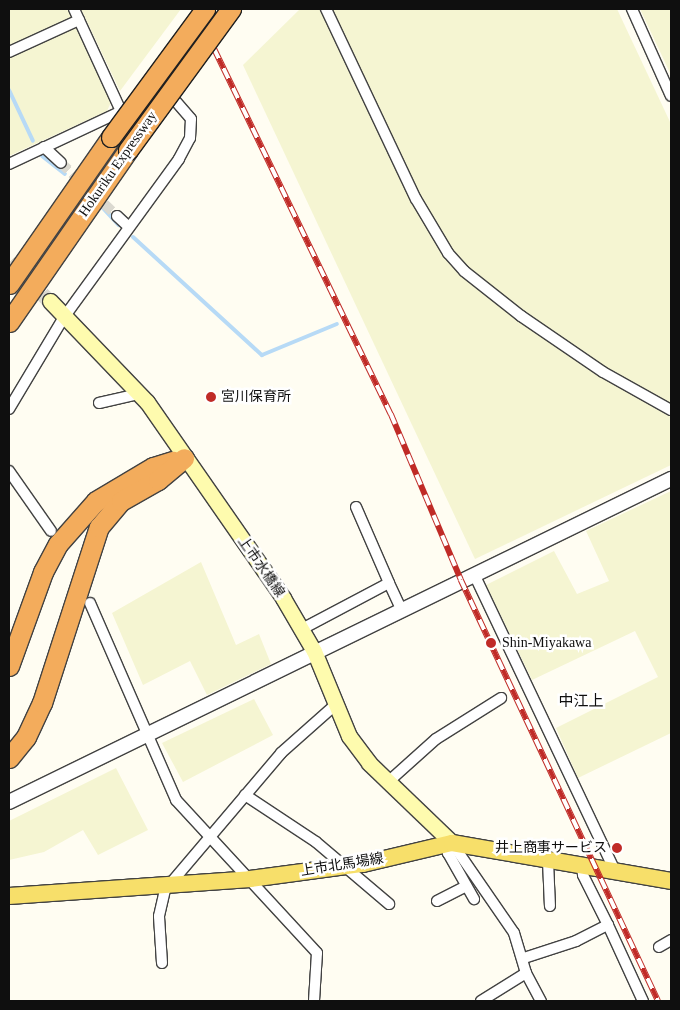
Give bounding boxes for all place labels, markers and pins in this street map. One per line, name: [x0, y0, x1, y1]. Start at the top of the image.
place label: 宮川保育所: [221, 389, 291, 405]
marker: 宮川保育所: [205, 391, 217, 403]
place label: Shin-Miyakawa: [502, 635, 591, 651]
marker: Shin-Miyakawa: [484, 636, 498, 650]
place label: 井上商事サービス: [495, 840, 607, 856]
marker: 井上商事サービス: [611, 842, 623, 854]

